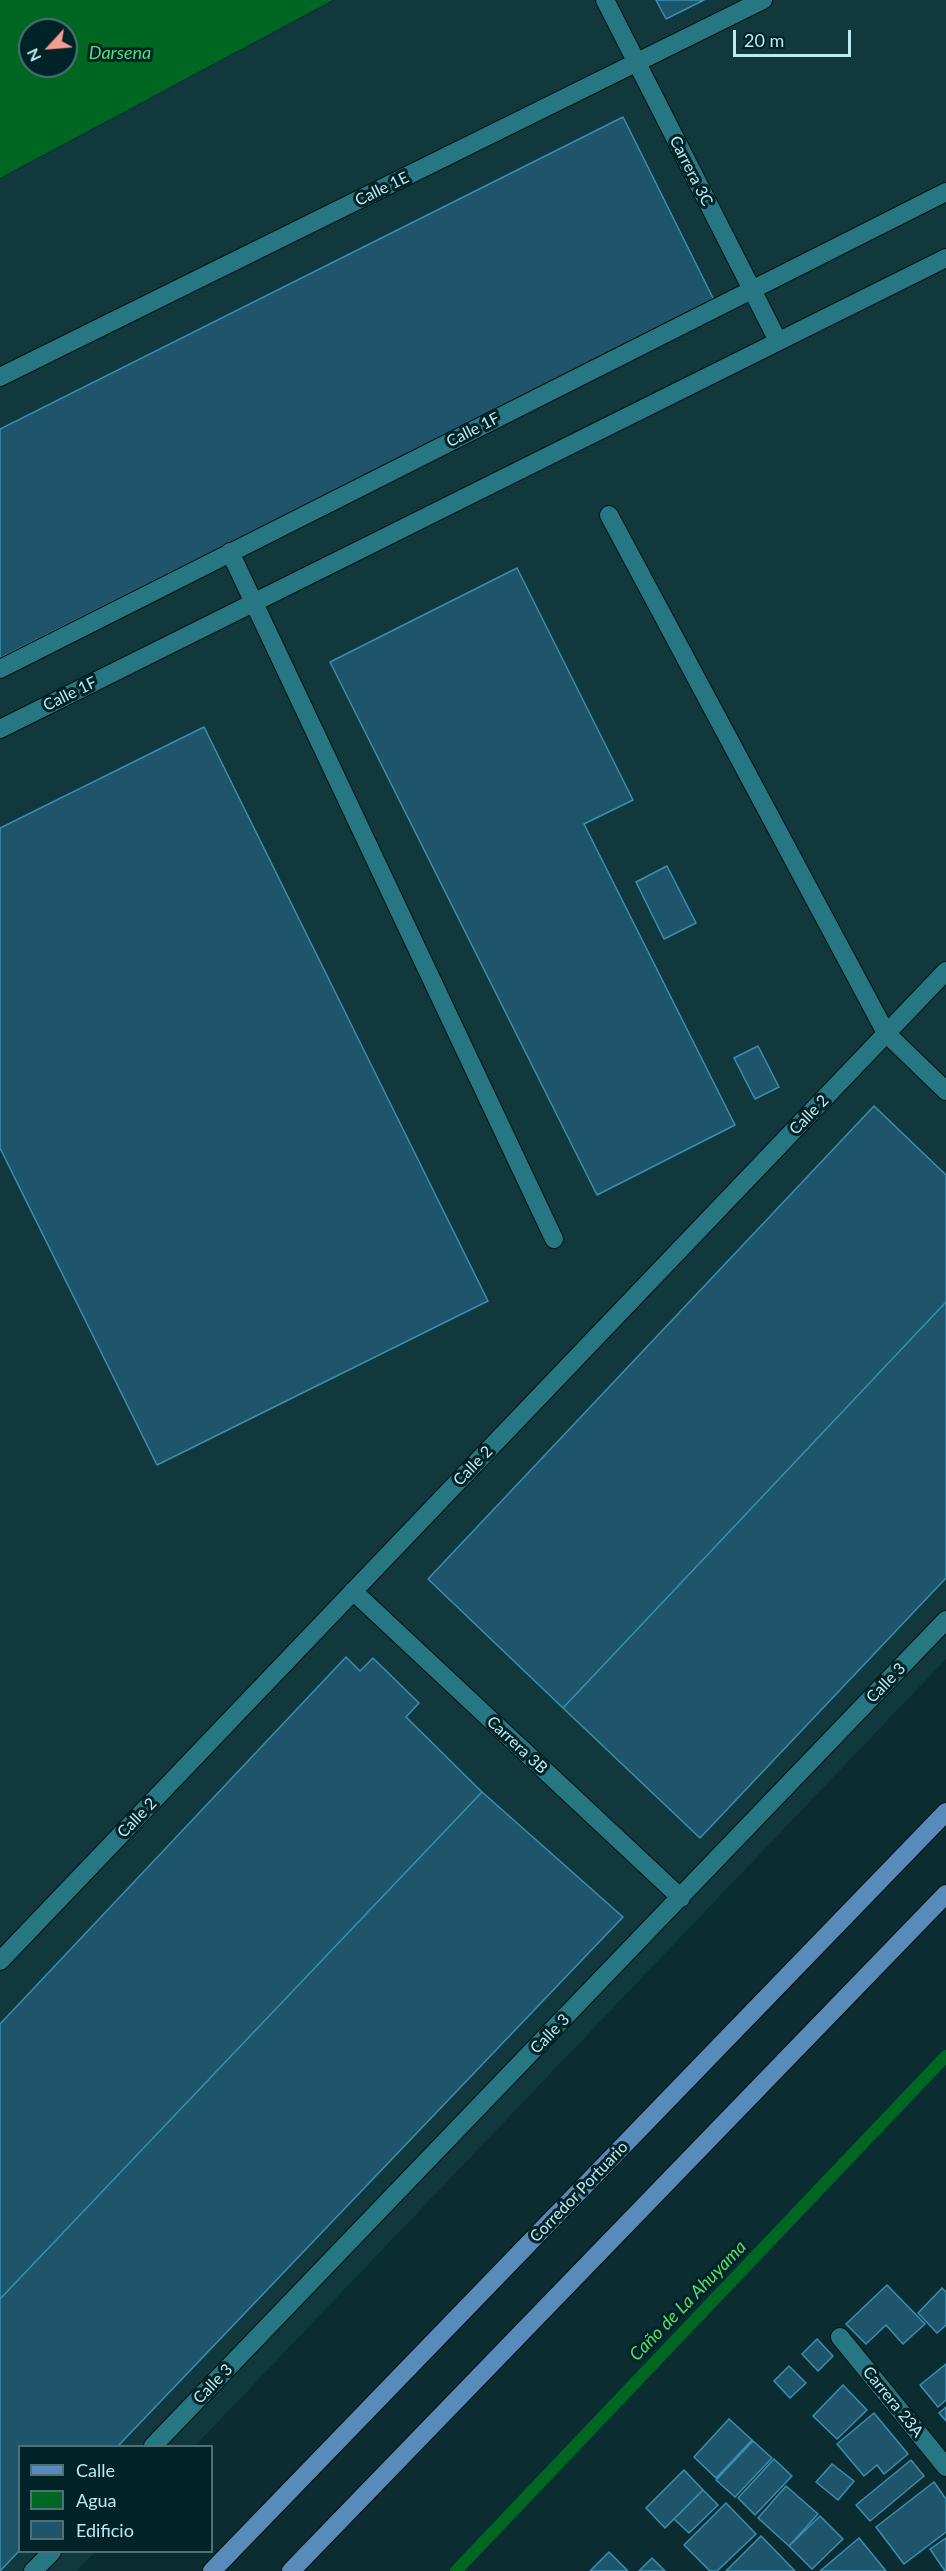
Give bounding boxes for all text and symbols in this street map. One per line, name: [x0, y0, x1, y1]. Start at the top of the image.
north arrow: [18, 18, 78, 78]
scale bar: [736, 18, 854, 56]
text: 20 m: [744, 29, 784, 51]
water label: Darsena: [89, 42, 151, 64]
text: N: [22, 46, 44, 65]
street label: Carrera 3C: [665, 133, 717, 209]
street label: Calle 1E: [352, 168, 412, 210]
street label: Calle 1F: [443, 408, 503, 452]
street label: Calle 1F: [40, 673, 100, 715]
street label: Calle 2: [785, 1091, 833, 1139]
street label: Calle 2: [449, 1442, 497, 1490]
street label: Calle 3: [862, 1659, 910, 1707]
street label: Carrera 3B: [483, 1712, 551, 1778]
street label: Calle 2: [113, 1794, 161, 1842]
street label: Calle 3: [526, 2010, 574, 2058]
street label: Corredor Portuario: [526, 2138, 632, 2246]
water label: Caño de La Ahuyama: [625, 2236, 751, 2366]
street label: Calle 3: [189, 2360, 237, 2408]
street label: Carrera 23A: [859, 2363, 927, 2441]
legend: [18, 2445, 213, 2553]
text: Calle: [76, 2459, 115, 2481]
text: Agua: [76, 2489, 117, 2511]
text: Edificio: [76, 2519, 134, 2541]

